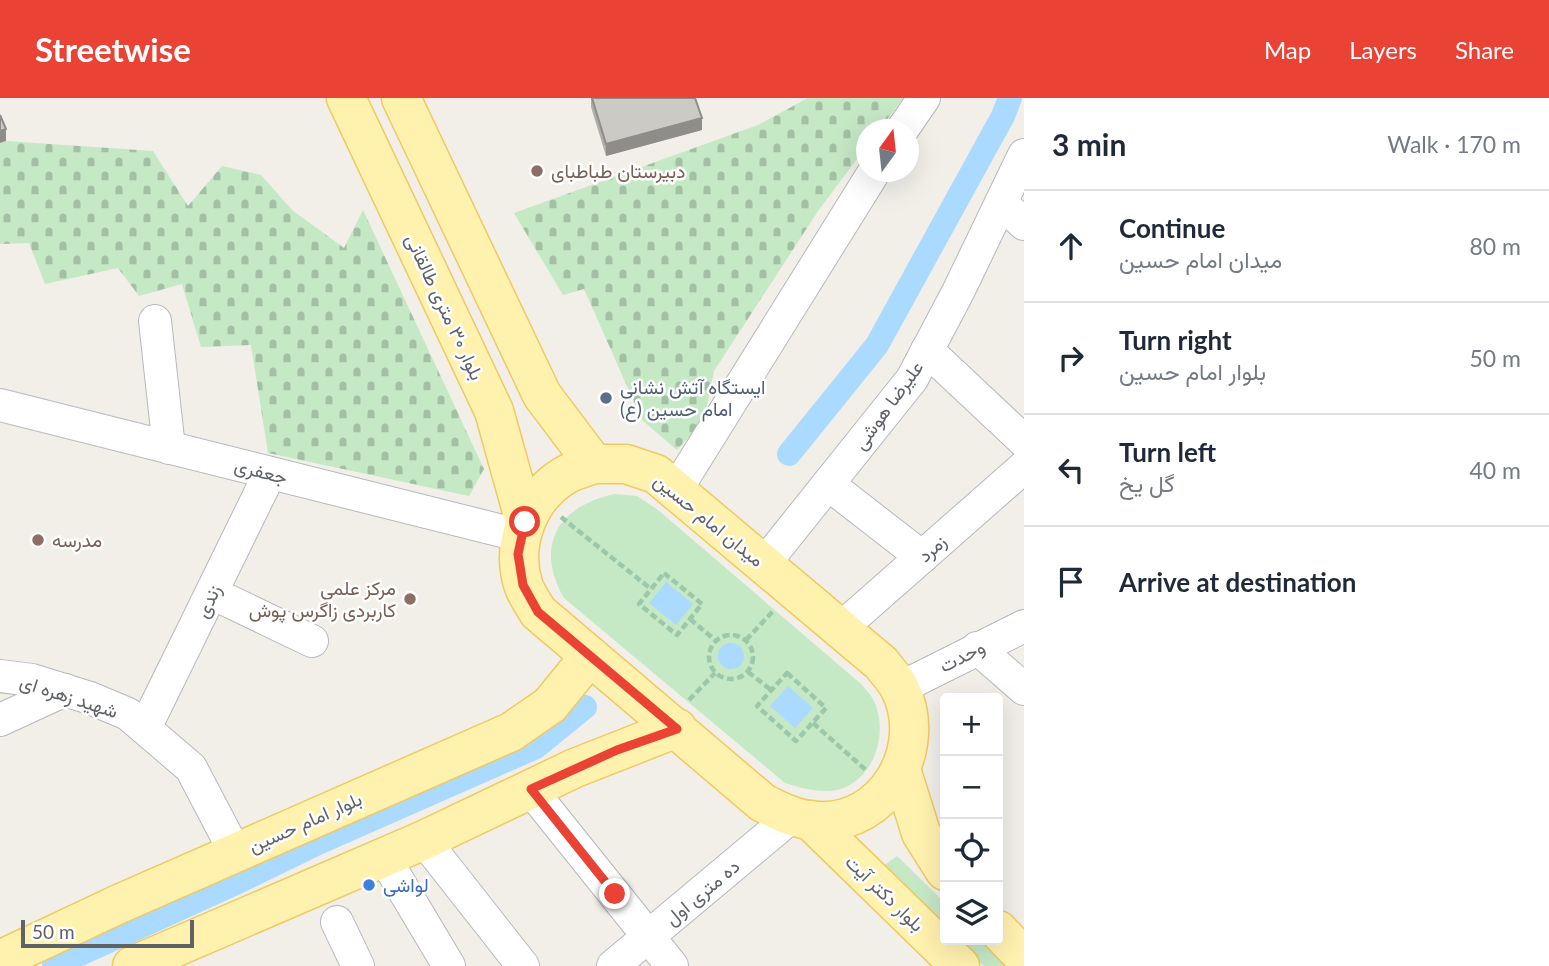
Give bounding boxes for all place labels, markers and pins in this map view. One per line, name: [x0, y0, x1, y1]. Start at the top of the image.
place label: دبیرستان طباطبای: [551, 159, 685, 183]
marker: دبیرستان طباطبای: [529, 163, 545, 179]
place label: ایستگاه آتش نشانی امام حسین (ع): [620, 375, 765, 422]
marker: ایستگاه آتش نشانی امام حسین (ع): [598, 390, 614, 406]
place label: مدرسه: [52, 528, 102, 552]
marker: مدرسه: [30, 532, 46, 548]
place label: مرکز علمی کاربردی زاگرس پوش: [249, 576, 396, 624]
marker: مرکز علمی کاربردی زاگرس پوش: [402, 591, 418, 607]
place label: لواشی: [383, 873, 429, 897]
marker: لواشی: [361, 877, 377, 893]

